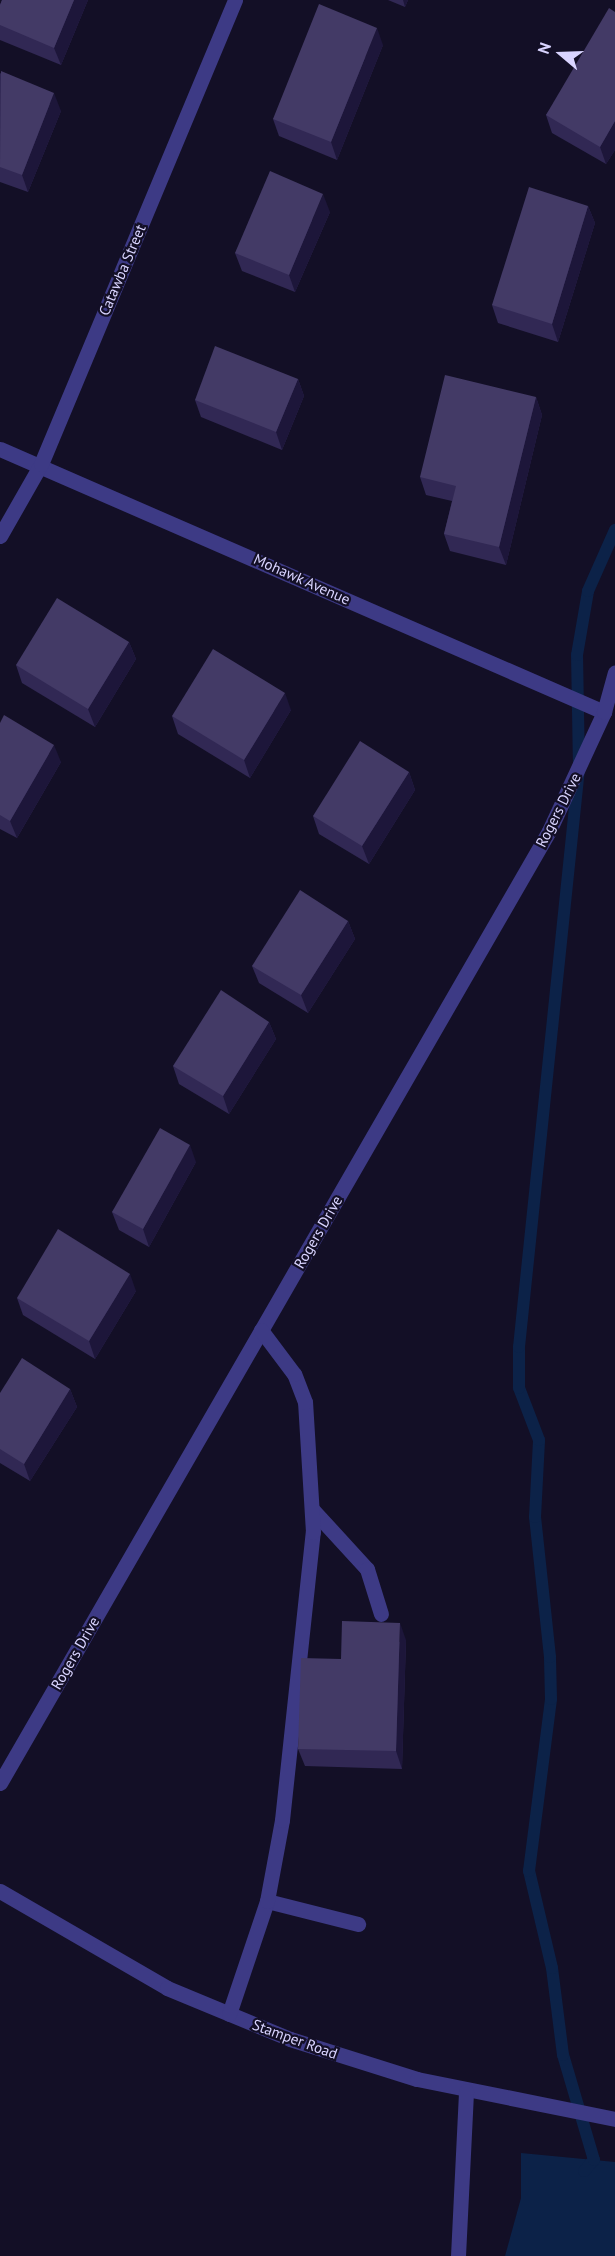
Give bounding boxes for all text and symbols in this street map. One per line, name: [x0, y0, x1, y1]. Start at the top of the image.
north arrow: [531, 24, 591, 84]
text: N: [533, 40, 555, 56]
street label: Catawba Street: [95, 222, 149, 318]
street label: Mohawk Avenue: [251, 550, 353, 608]
street label: Rogers Drive: [532, 770, 584, 850]
street label: Rogers Drive: [290, 1192, 346, 1272]
street label: Rogers Drive: [47, 1613, 103, 1693]
street label: Stamper Road: [250, 2015, 340, 2063]

